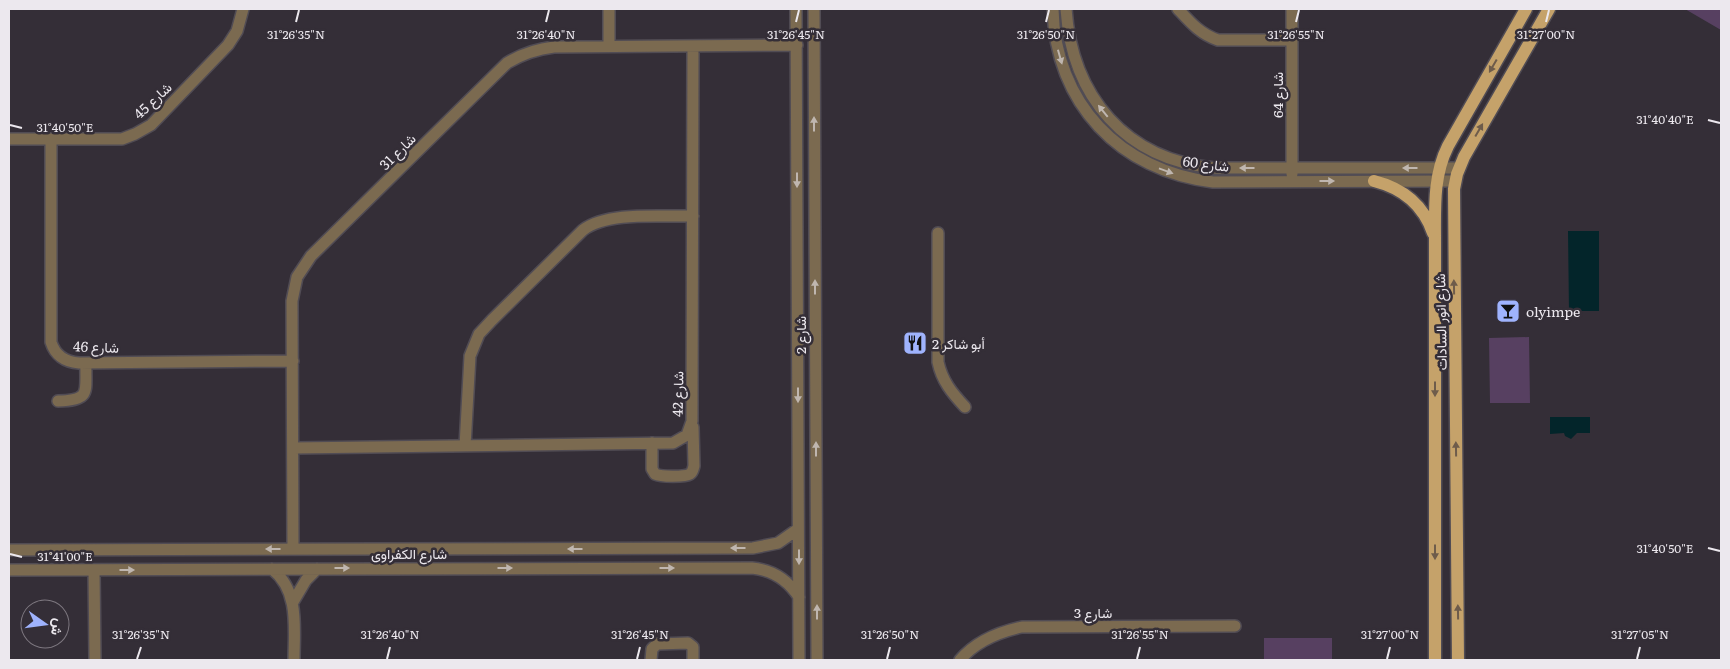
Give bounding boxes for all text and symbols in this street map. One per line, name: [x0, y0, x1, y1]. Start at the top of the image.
text: 31°26'35"N: [267, 25, 325, 43]
text: 31°26'40"N: [517, 25, 575, 43]
text: 31°26'45"N: [767, 25, 825, 43]
text: 31°26'50"N: [1017, 25, 1075, 43]
text: 31°26'55"N: [1267, 25, 1325, 43]
text: 31°27'00"N: [1517, 25, 1575, 43]
one-way arrow: [1056, 49, 1064, 64]
one-way arrow: [1489, 60, 1498, 73]
street label: شارع 64: [1267, 72, 1289, 118]
street label: شارع 45: [128, 77, 177, 124]
one-way arrow: [1097, 104, 1108, 117]
text: 31°40'40"E: [1636, 110, 1694, 128]
one-way arrow: [810, 116, 818, 132]
text: 31°40'50"E: [36, 118, 94, 136]
one-way arrow: [1475, 122, 1483, 137]
street label: شارع 31: [374, 128, 421, 175]
street label: شارع 60: [1181, 150, 1230, 178]
one-way arrow: [1239, 164, 1255, 172]
one-way arrow: [1402, 164, 1418, 172]
one-way arrow: [1159, 167, 1174, 175]
one-way arrow: [793, 172, 801, 188]
one-way arrow: [1320, 177, 1336, 185]
street label: شارع انور السادات: [1429, 273, 1453, 371]
one-way arrow: [811, 278, 819, 294]
one-way arrow: [1450, 278, 1458, 294]
bar icon: olyimpe: [1495, 298, 1521, 324]
place label: olyimpe: [1526, 301, 1580, 321]
street label: شارع 2: [790, 316, 812, 354]
restaurant icon: أبو شاكر 2: [902, 330, 928, 356]
place label: أبو شاكر 2: [932, 333, 985, 353]
street label: شارع 46: [72, 335, 119, 359]
street label: شارع 42: [667, 371, 689, 417]
one-way arrow: [1431, 382, 1439, 398]
one-way arrow: [794, 387, 802, 403]
one-way arrow: [812, 441, 820, 457]
one-way arrow: [1452, 441, 1460, 457]
text: 31°40'50"E: [1636, 539, 1694, 557]
street label: شارع الكفراوى: [371, 543, 447, 565]
one-way arrow: [729, 544, 745, 552]
one-way arrow: [1431, 544, 1439, 560]
one-way arrow: [264, 545, 280, 553]
one-way arrow: [567, 545, 583, 553]
text: 31°41'00"E: [37, 547, 93, 565]
one-way arrow: [795, 550, 803, 566]
one-way arrow: [335, 564, 351, 572]
one-way arrow: [497, 564, 513, 572]
one-way arrow: [660, 564, 676, 572]
one-way arrow: [120, 566, 136, 574]
north arrow: [20, 599, 70, 649]
street label: شارع 3: [1074, 602, 1112, 624]
one-way arrow: [813, 603, 821, 619]
one-way arrow: [1454, 603, 1462, 619]
text: ش: [47, 617, 70, 638]
text: 31°26'35"N: [112, 625, 170, 643]
text: 31°26'40"N: [361, 625, 419, 643]
text: 31°26'45"N: [611, 625, 669, 643]
text: 31°26'50"N: [861, 625, 919, 643]
text: 31°26'55"N: [1111, 625, 1169, 643]
text: 31°27'00"N: [1361, 625, 1419, 643]
text: 31°27'05"N: [1611, 625, 1669, 643]

